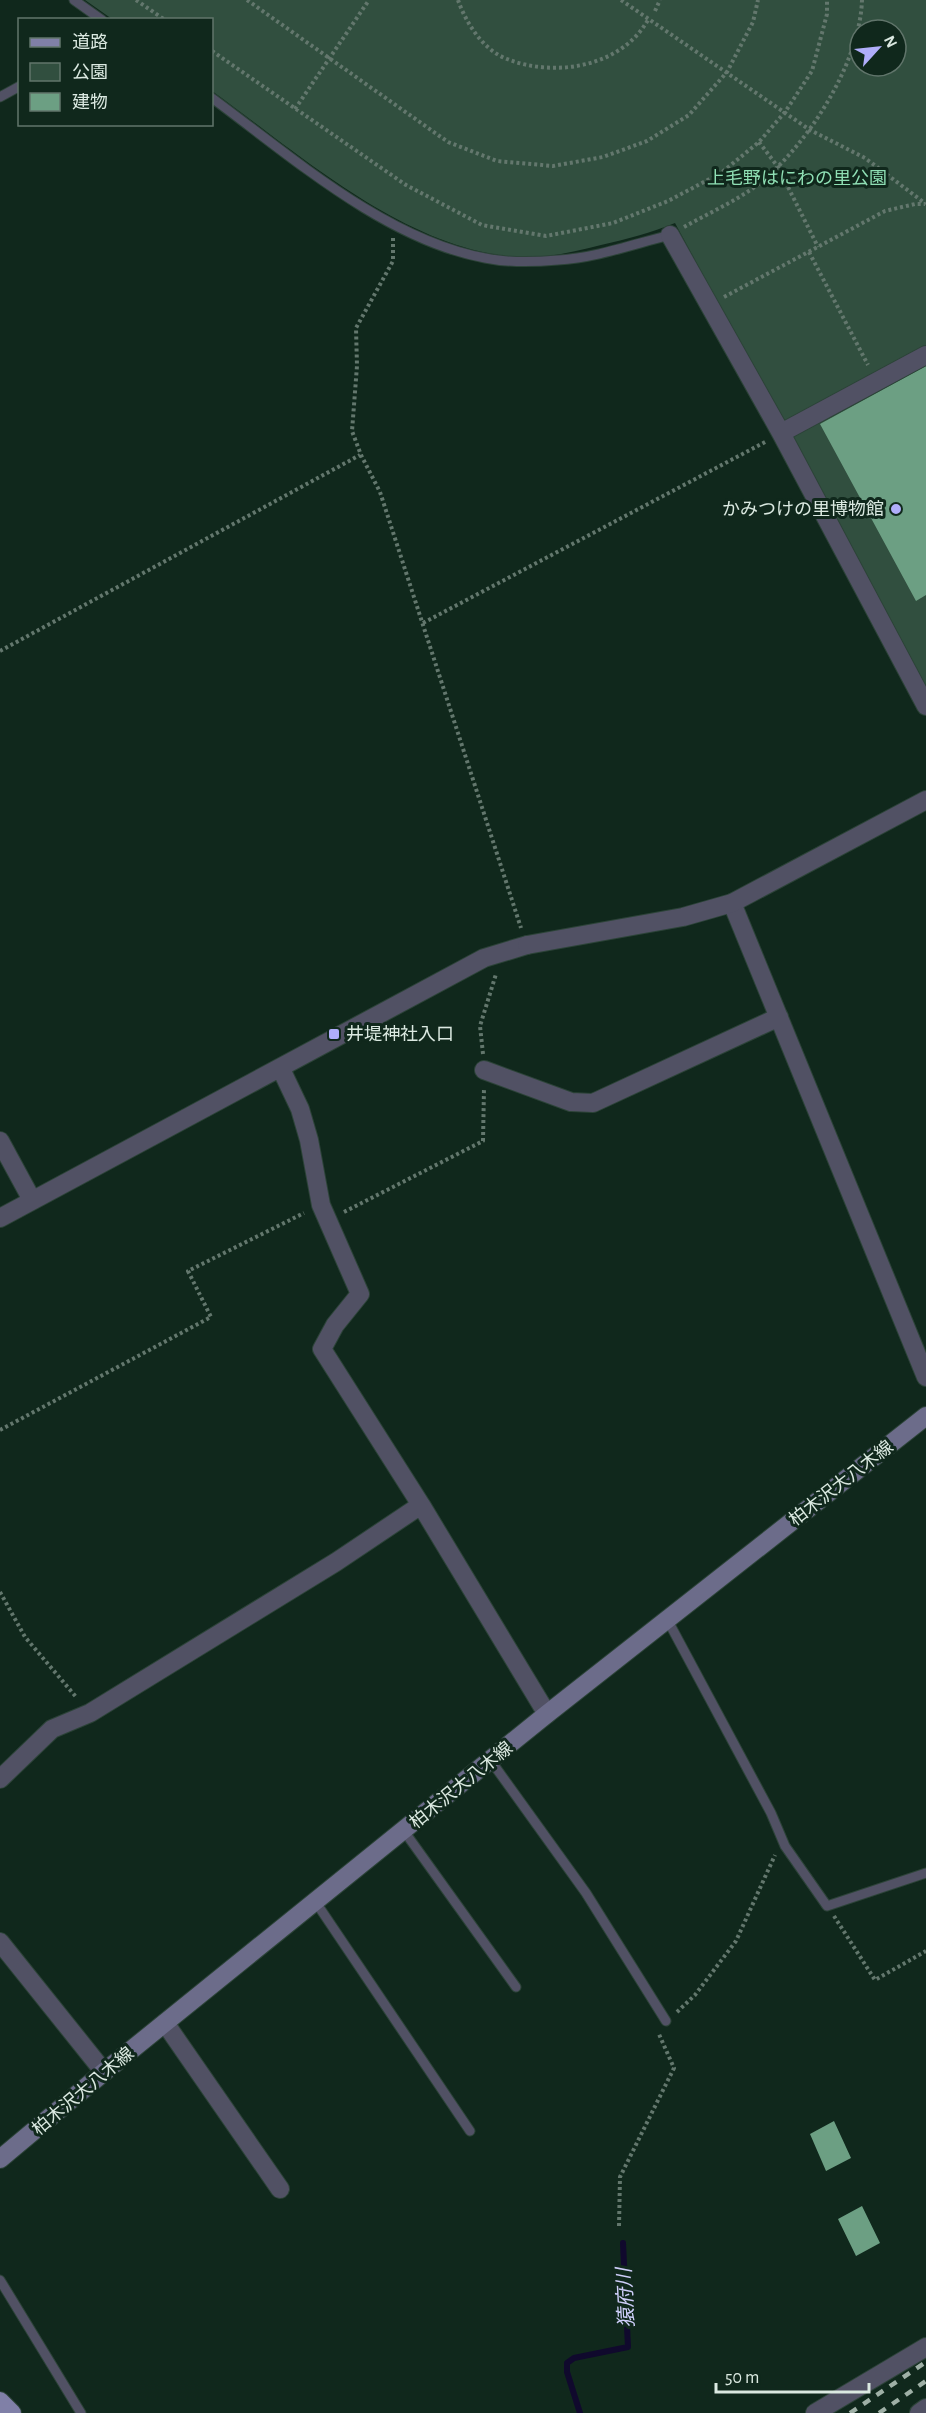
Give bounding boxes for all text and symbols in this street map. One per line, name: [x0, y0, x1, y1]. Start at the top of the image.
legend: [18, 18, 213, 126]
north arrow: [848, 18, 908, 78]
text: 道路: [72, 32, 108, 52]
text: N: [881, 33, 900, 50]
text: 公園: [72, 63, 108, 82]
text: 建物: [72, 92, 108, 112]
park label: 上毛野はにわの里公園: [707, 168, 887, 188]
place label: かみつけの里博物館: [722, 499, 884, 519]
marker: かみつけの里博物館: [889, 502, 903, 516]
place label: 井堤神社入口: [346, 1024, 454, 1044]
marker: 井堤神社入口: [327, 1027, 341, 1041]
street label: 柏木沢大八木線: [785, 1436, 897, 1530]
street label: 柏木沢大八木線: [406, 1738, 516, 1832]
street label: 柏木沢大八木線: [28, 2043, 138, 2139]
water label: 猿府川: [613, 2265, 638, 2328]
scale bar: [716, 2356, 869, 2394]
text: 50 m: [725, 2369, 759, 2387]

